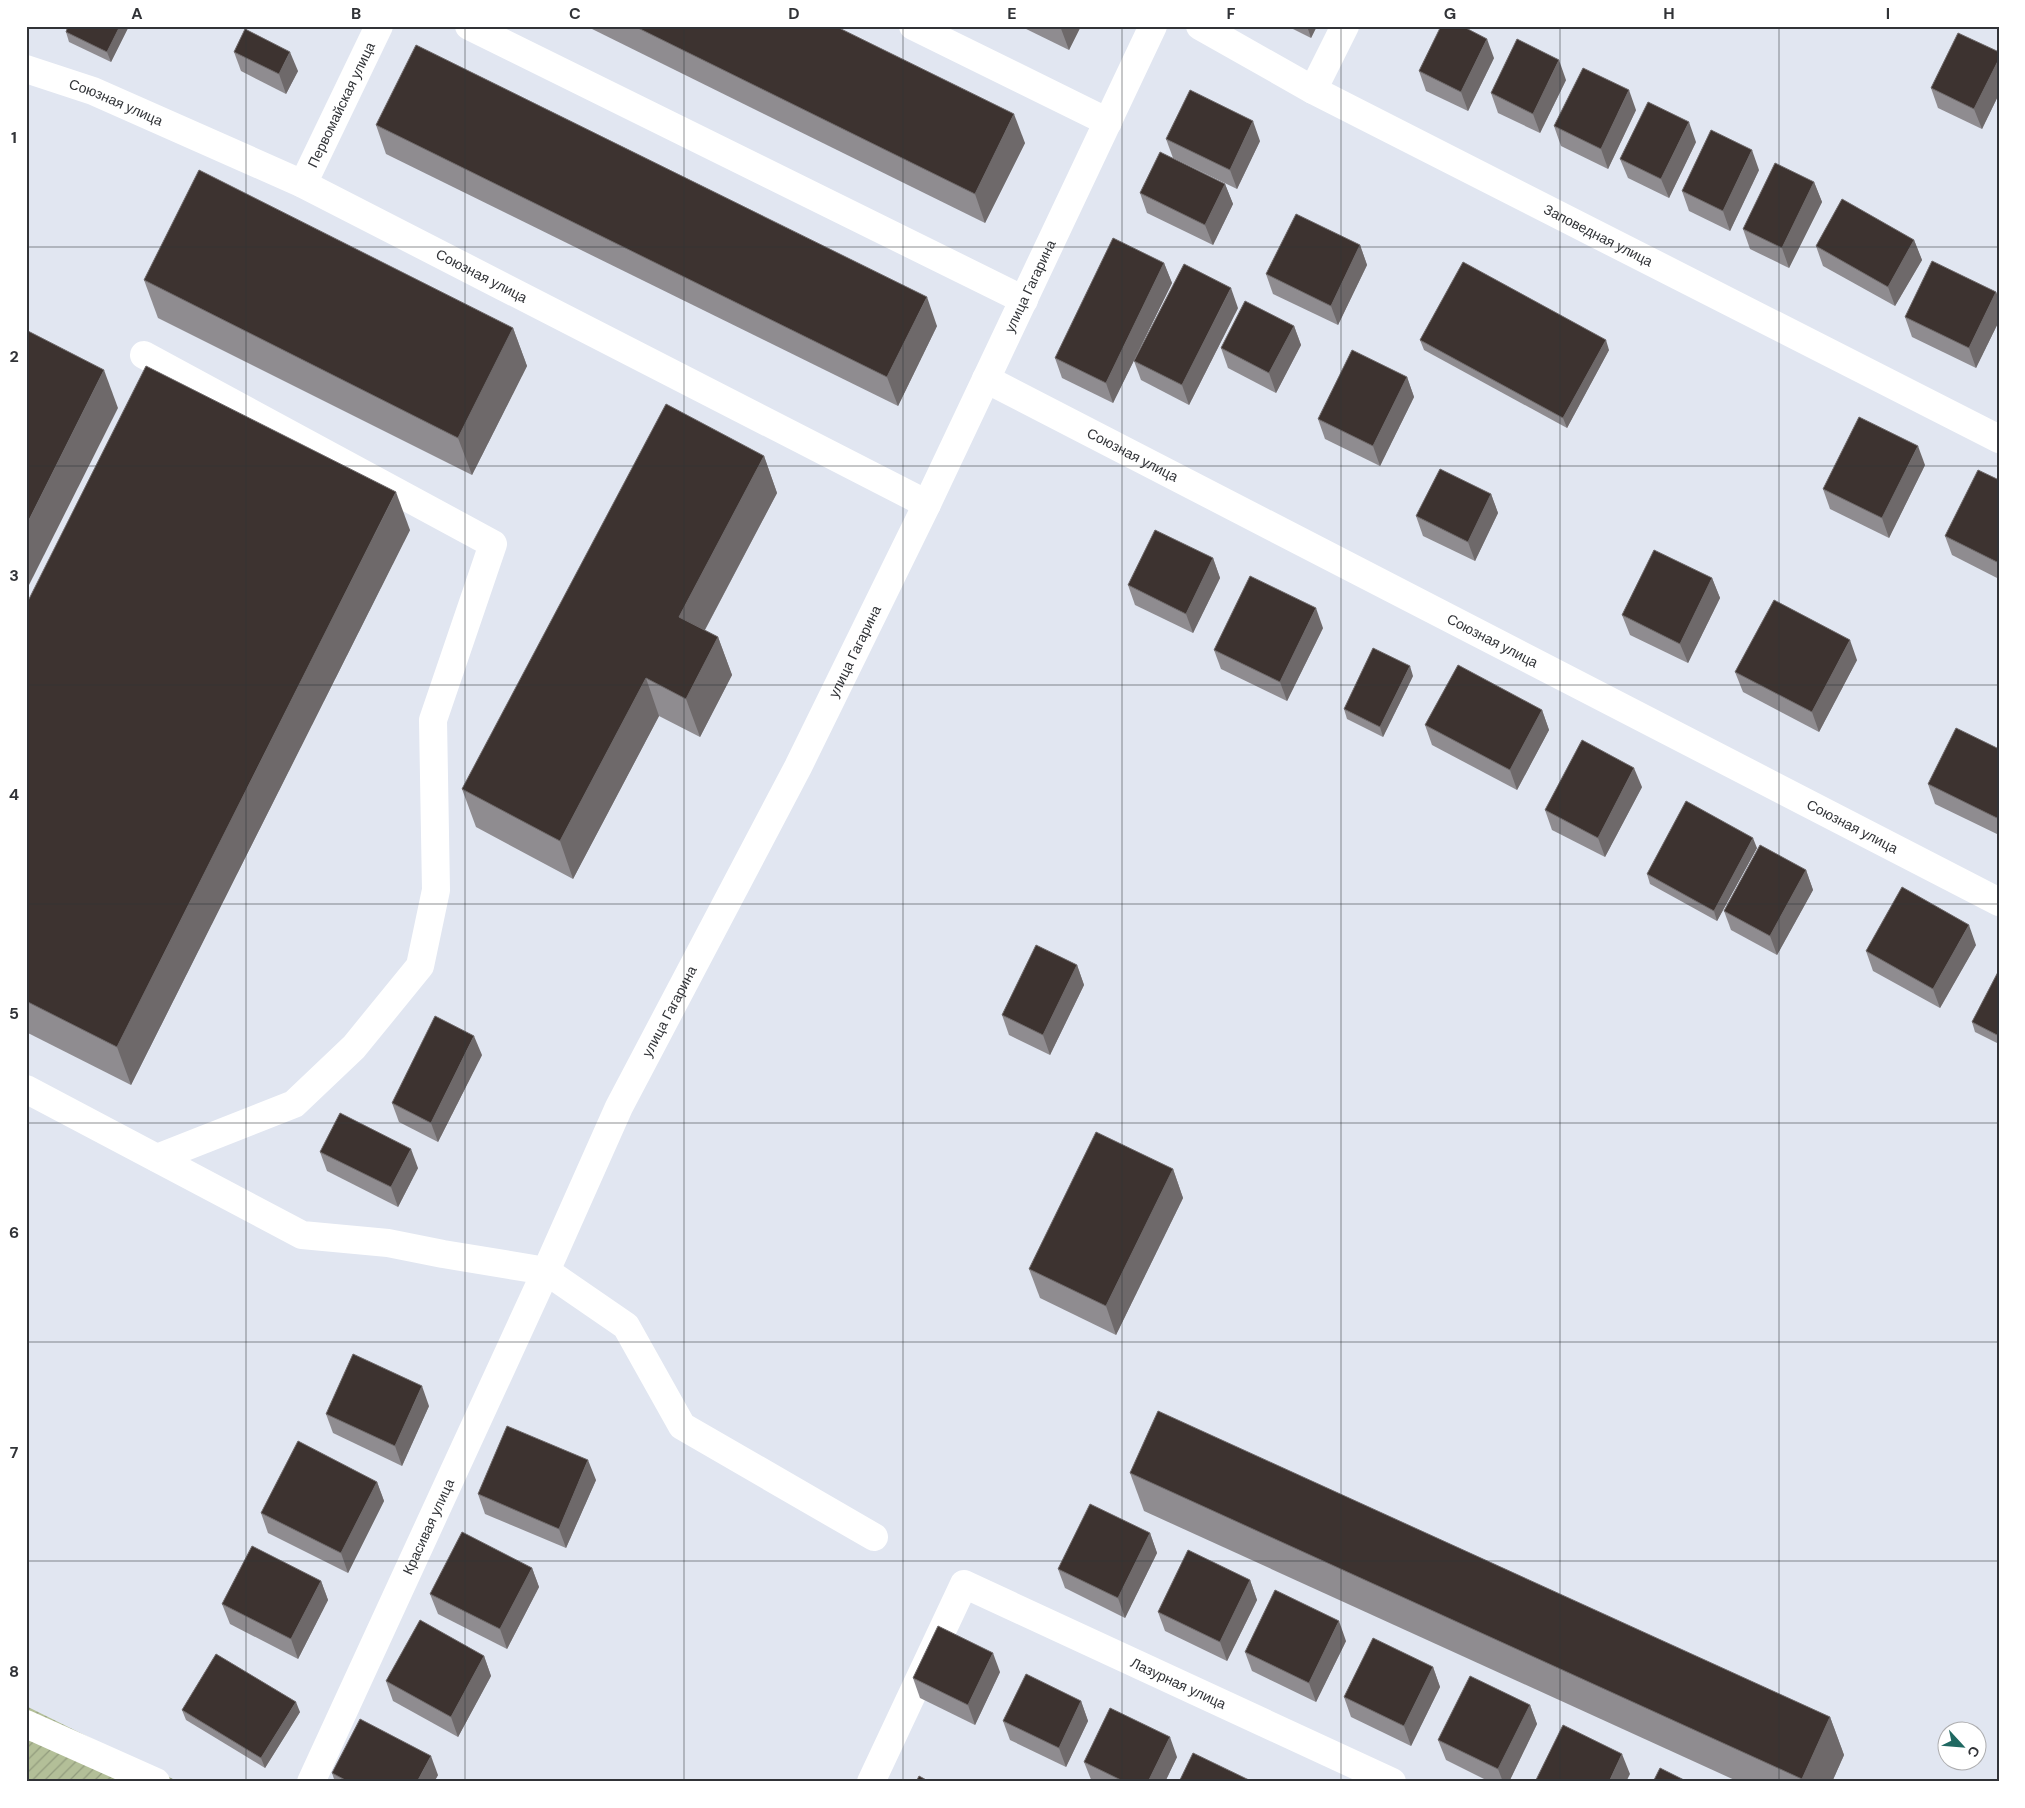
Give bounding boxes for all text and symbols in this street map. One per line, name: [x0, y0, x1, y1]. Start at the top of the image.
text: A: [131, 3, 143, 24]
text: B: [351, 3, 361, 24]
text: C: [569, 3, 581, 24]
text: D: [788, 3, 800, 24]
text: E: [1007, 3, 1017, 24]
text: F: [1227, 3, 1236, 24]
text: G: [1444, 3, 1456, 24]
text: H: [1663, 3, 1675, 24]
text: I: [1886, 3, 1890, 24]
street label: Первомайская улица: [303, 39, 379, 170]
street label: Союзная улица: [67, 75, 166, 130]
text: 1: [11, 127, 17, 148]
street label: Заповедная улица: [1541, 200, 1656, 270]
street label: улица Гагарина: [1000, 237, 1060, 336]
street label: Союзная улица: [433, 245, 531, 307]
text: 2: [9, 346, 19, 367]
street label: Союзная улица: [1084, 424, 1181, 486]
text: 3: [9, 565, 19, 586]
street label: улица Гагарина: [824, 602, 885, 700]
street label: Союзная улица: [1444, 610, 1541, 672]
text: 4: [9, 784, 19, 805]
street label: Союзная улица: [1804, 795, 1901, 857]
street label: улица Гагарина: [638, 963, 701, 1060]
text: 5: [9, 1003, 19, 1024]
text: 6: [9, 1222, 19, 1243]
text: 7: [10, 1442, 19, 1463]
street label: Красивая улица: [399, 1476, 458, 1577]
street label: Лазурная улица: [1128, 1653, 1229, 1713]
text: 8: [9, 1661, 19, 1682]
north arrow: [1938, 1720, 1988, 1770]
text: С: [1963, 1743, 1984, 1760]

